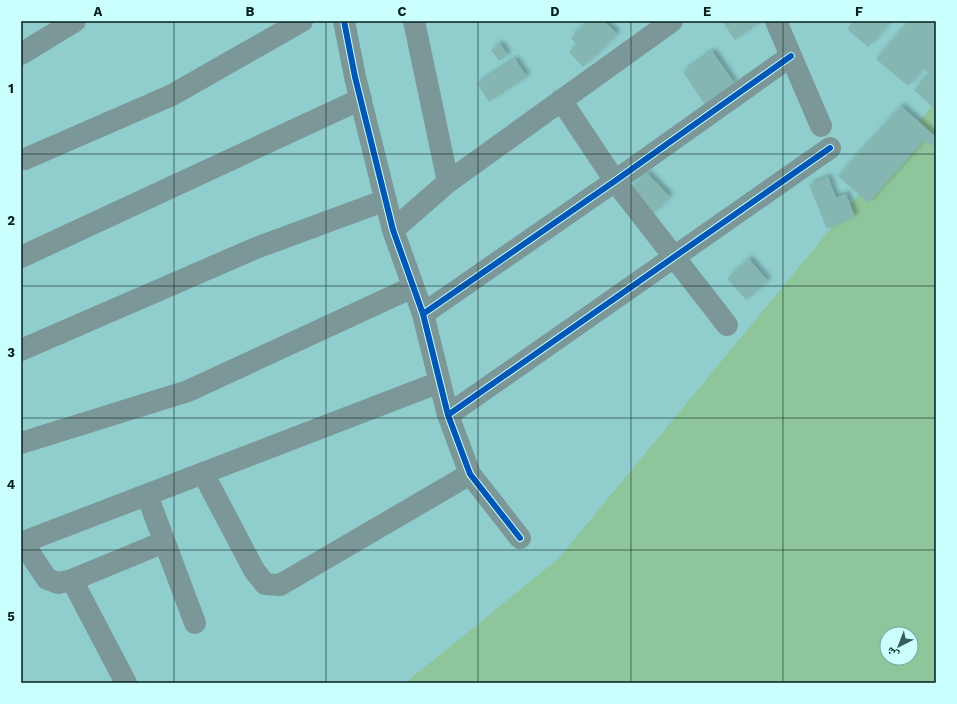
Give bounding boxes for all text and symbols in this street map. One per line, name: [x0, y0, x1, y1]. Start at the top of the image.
text: A: [94, 4, 103, 19]
text: B: [246, 4, 255, 19]
text: C: [398, 4, 407, 19]
text: D: [550, 4, 560, 19]
text: E: [703, 4, 711, 19]
text: F: [855, 4, 863, 19]
text: 1: [8, 81, 14, 96]
text: 2: [7, 213, 15, 228]
text: 3: [7, 345, 15, 360]
text: 4: [7, 477, 16, 492]
text: 5: [7, 609, 15, 624]
north arrow: [879, 626, 919, 666]
text: ش: [884, 643, 902, 662]

